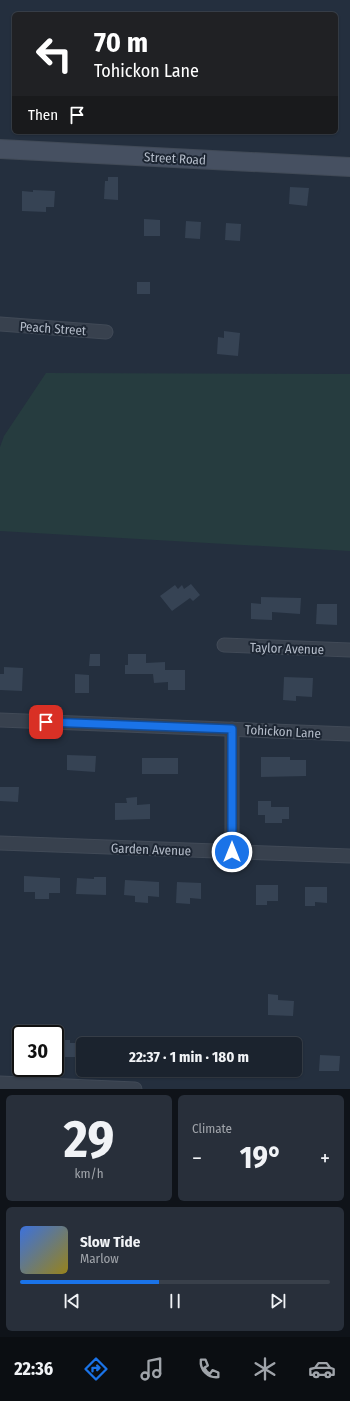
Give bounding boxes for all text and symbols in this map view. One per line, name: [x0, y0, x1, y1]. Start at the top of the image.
text: 70 m: [94, 26, 148, 59]
icon: left: [28, 28, 80, 80]
text: Tohickon Lane: [94, 60, 199, 82]
icon: arrive: [66, 104, 88, 126]
text: Then: [28, 106, 58, 124]
street label: Street Road: [144, 149, 206, 168]
street label: Peach Street: [19, 319, 87, 338]
street label: Taylor Avenue: [250, 640, 324, 657]
pin: [29, 705, 63, 739]
icon: arrive: [35, 711, 57, 733]
street label: Tohickon Lane: [245, 722, 321, 741]
position arrow: [211, 831, 253, 873]
street label: Garden Avenue: [111, 841, 191, 858]
speed limit sign: 30: [12, 1025, 64, 1077]
text: 22:37 · 1 min · 180 m: [129, 1048, 249, 1066]
text: 29: [64, 1108, 114, 1171]
text: Climate: [192, 1121, 232, 1136]
text: 19°: [240, 1140, 282, 1176]
text: −: [192, 1145, 202, 1172]
text: +: [320, 1145, 330, 1172]
text: km/h: [75, 1166, 104, 1181]
text: Slow Tide: [80, 1233, 140, 1251]
text: Marlow: [80, 1251, 119, 1266]
icon: previous: [61, 1290, 83, 1312]
icon: pause: [164, 1290, 186, 1312]
icon: next: [267, 1290, 289, 1312]
icon: directions: [82, 1355, 110, 1383]
icon: music: [138, 1355, 166, 1383]
icon: phone: [195, 1355, 223, 1383]
icon: climate: [251, 1355, 279, 1383]
icon: car: [308, 1355, 336, 1383]
text: 22:36: [14, 1358, 53, 1380]

